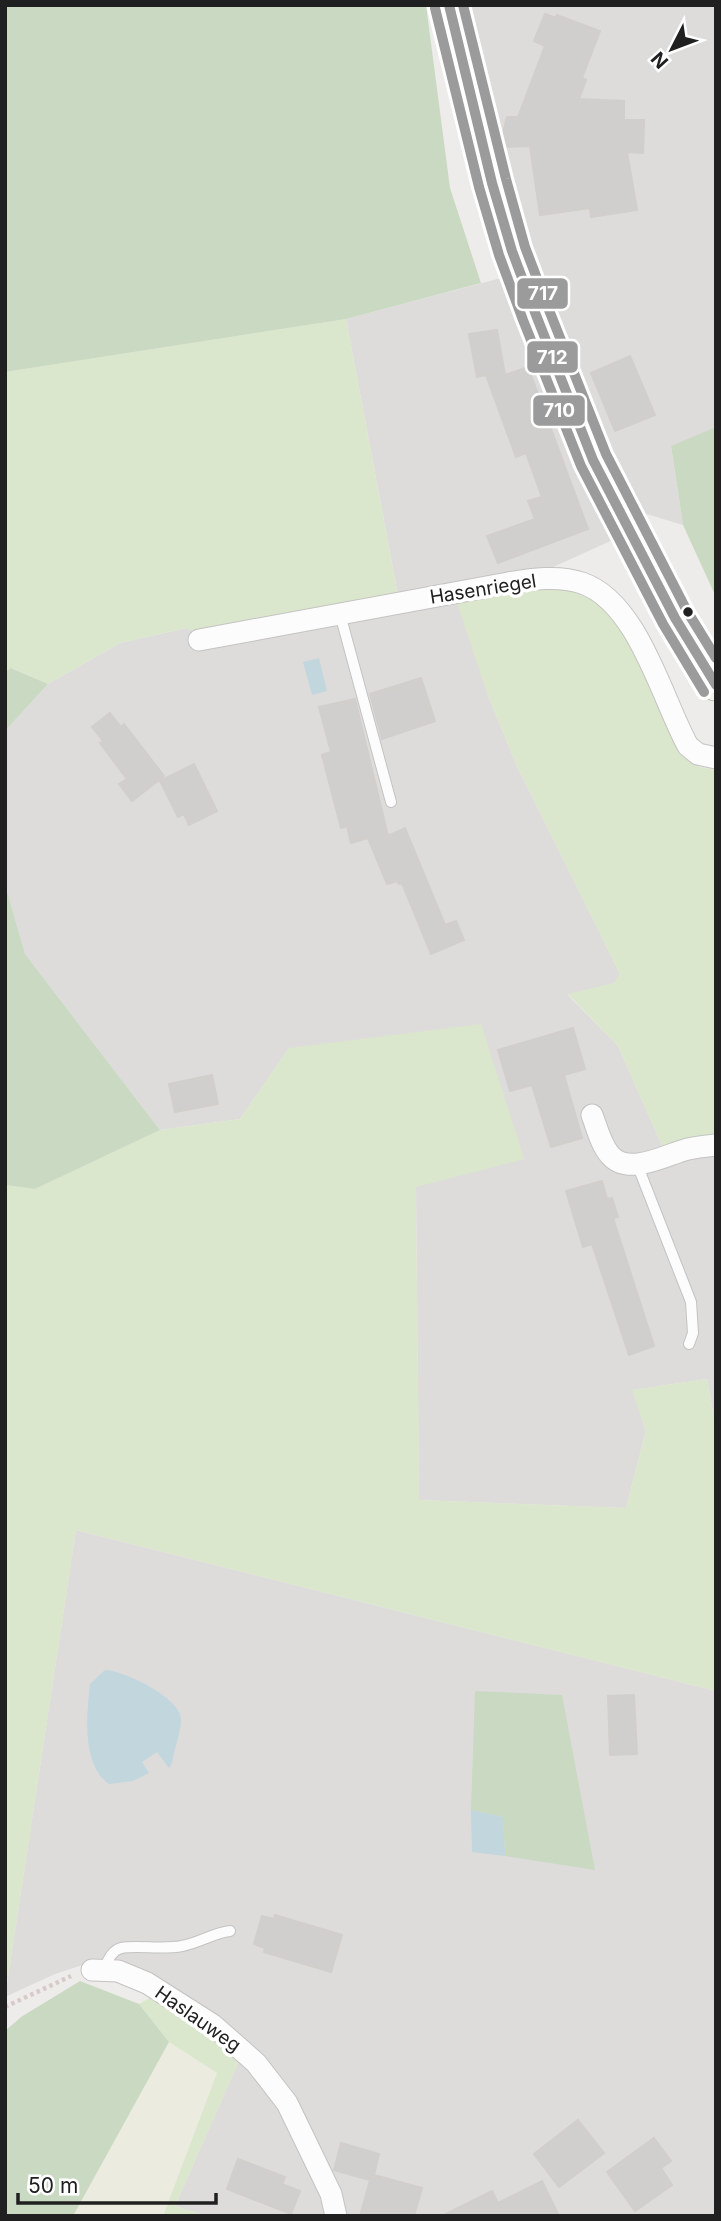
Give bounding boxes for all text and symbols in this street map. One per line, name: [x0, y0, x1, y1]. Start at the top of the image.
north arrow: [637, 14, 707, 84]
text: N: [646, 47, 673, 73]
line badge: 717: [516, 277, 569, 310]
text: 717: [528, 282, 558, 305]
line badge: 712: [526, 340, 579, 374]
text: 712: [536, 346, 568, 369]
line badge: 710: [532, 394, 586, 427]
text: 710: [543, 399, 575, 422]
street label: Hasenriegel: [428, 569, 538, 609]
unlabelled marker: [681, 605, 695, 619]
street label: Haslauweg: [151, 1981, 245, 2057]
scale bar: [18, 2162, 215, 2206]
text: 50 m: [28, 2173, 78, 2198]

